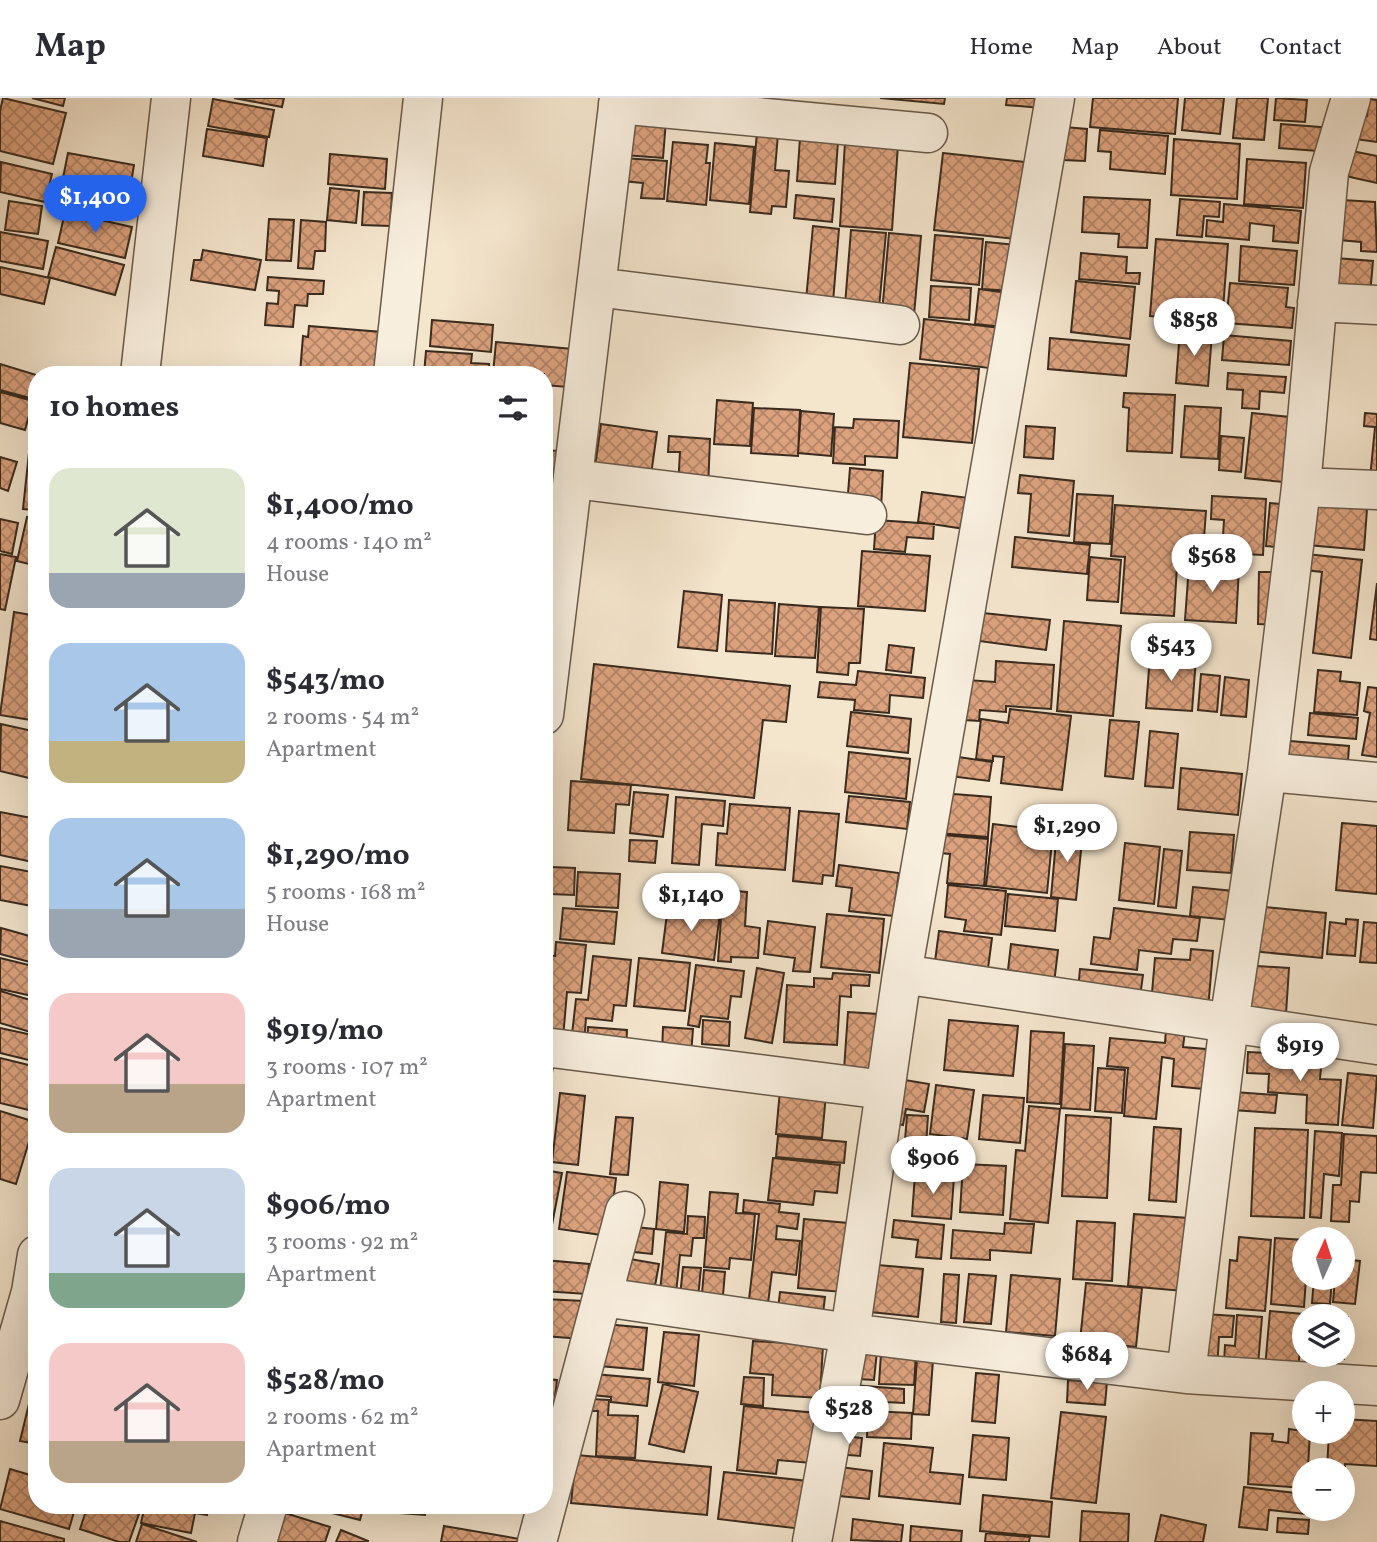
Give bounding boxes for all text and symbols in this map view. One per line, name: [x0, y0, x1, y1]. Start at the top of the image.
text: Map: [35, 25, 106, 71]
text: Home: [969, 31, 1033, 65]
text: Map: [1071, 31, 1119, 65]
text: About: [1157, 31, 1222, 65]
text: Contact: [1260, 31, 1342, 65]
pin: $1,400: [38, 176, 152, 235]
text: $1,400: [60, 182, 130, 214]
pin: $858: [1153, 299, 1235, 358]
text: $858: [1170, 305, 1218, 337]
text: 10 homes: [49, 387, 179, 429]
icon: filters: [494, 389, 532, 427]
text: $1,400/mo: [266, 485, 414, 527]
icon: home: [105, 496, 189, 580]
text: 4 rooms · 140 m²: [266, 527, 432, 559]
pin: $568: [1171, 534, 1253, 594]
text: $568: [1187, 541, 1237, 573]
text: House: [266, 559, 329, 591]
pin: $543: [1130, 624, 1212, 683]
text: $543: [1147, 630, 1195, 662]
text: $543/mo: [266, 660, 385, 702]
icon: home: [105, 671, 189, 755]
text: 2 rooms · 54 m²: [266, 702, 419, 734]
text: Apartment: [266, 734, 377, 766]
pin: $1,290: [1010, 804, 1124, 864]
text: $1,290: [1033, 811, 1101, 843]
text: $1,290/mo: [266, 835, 410, 877]
icon: home: [105, 846, 189, 930]
pin: $1,140: [634, 874, 748, 933]
text: 5 rooms · 168 m²: [266, 877, 425, 909]
text: $1,140: [658, 880, 724, 912]
text: House: [266, 909, 329, 941]
text: $919/mo: [266, 1010, 383, 1052]
icon: home: [105, 1021, 189, 1105]
pin: $919: [1259, 1024, 1341, 1083]
text: $919: [1276, 1030, 1324, 1062]
text: 3 rooms · 107 m²: [266, 1052, 428, 1084]
text: Apartment: [266, 1084, 377, 1116]
pin: $906: [892, 1136, 974, 1196]
text: $906: [907, 1143, 959, 1175]
text: $906/mo: [266, 1185, 390, 1227]
icon: home: [105, 1196, 189, 1280]
text: 3 rooms · 92 m²: [266, 1227, 418, 1259]
north arrow: [1292, 1227, 1354, 1290]
map controls: [1292, 1227, 1355, 1521]
text: Apartment: [266, 1259, 377, 1291]
button: layers: [1292, 1304, 1355, 1367]
pin: $684: [1046, 1332, 1128, 1392]
text: $684: [1061, 1339, 1113, 1371]
text: $528/mo: [266, 1360, 385, 1402]
icon: home: [105, 1371, 189, 1455]
button: +: [1292, 1381, 1355, 1444]
pin: $528: [808, 1386, 890, 1446]
text: $528: [825, 1393, 873, 1425]
text: 2 rooms · 62 m²: [266, 1402, 418, 1434]
text: Apartment: [266, 1434, 377, 1466]
button: −: [1292, 1458, 1355, 1521]

